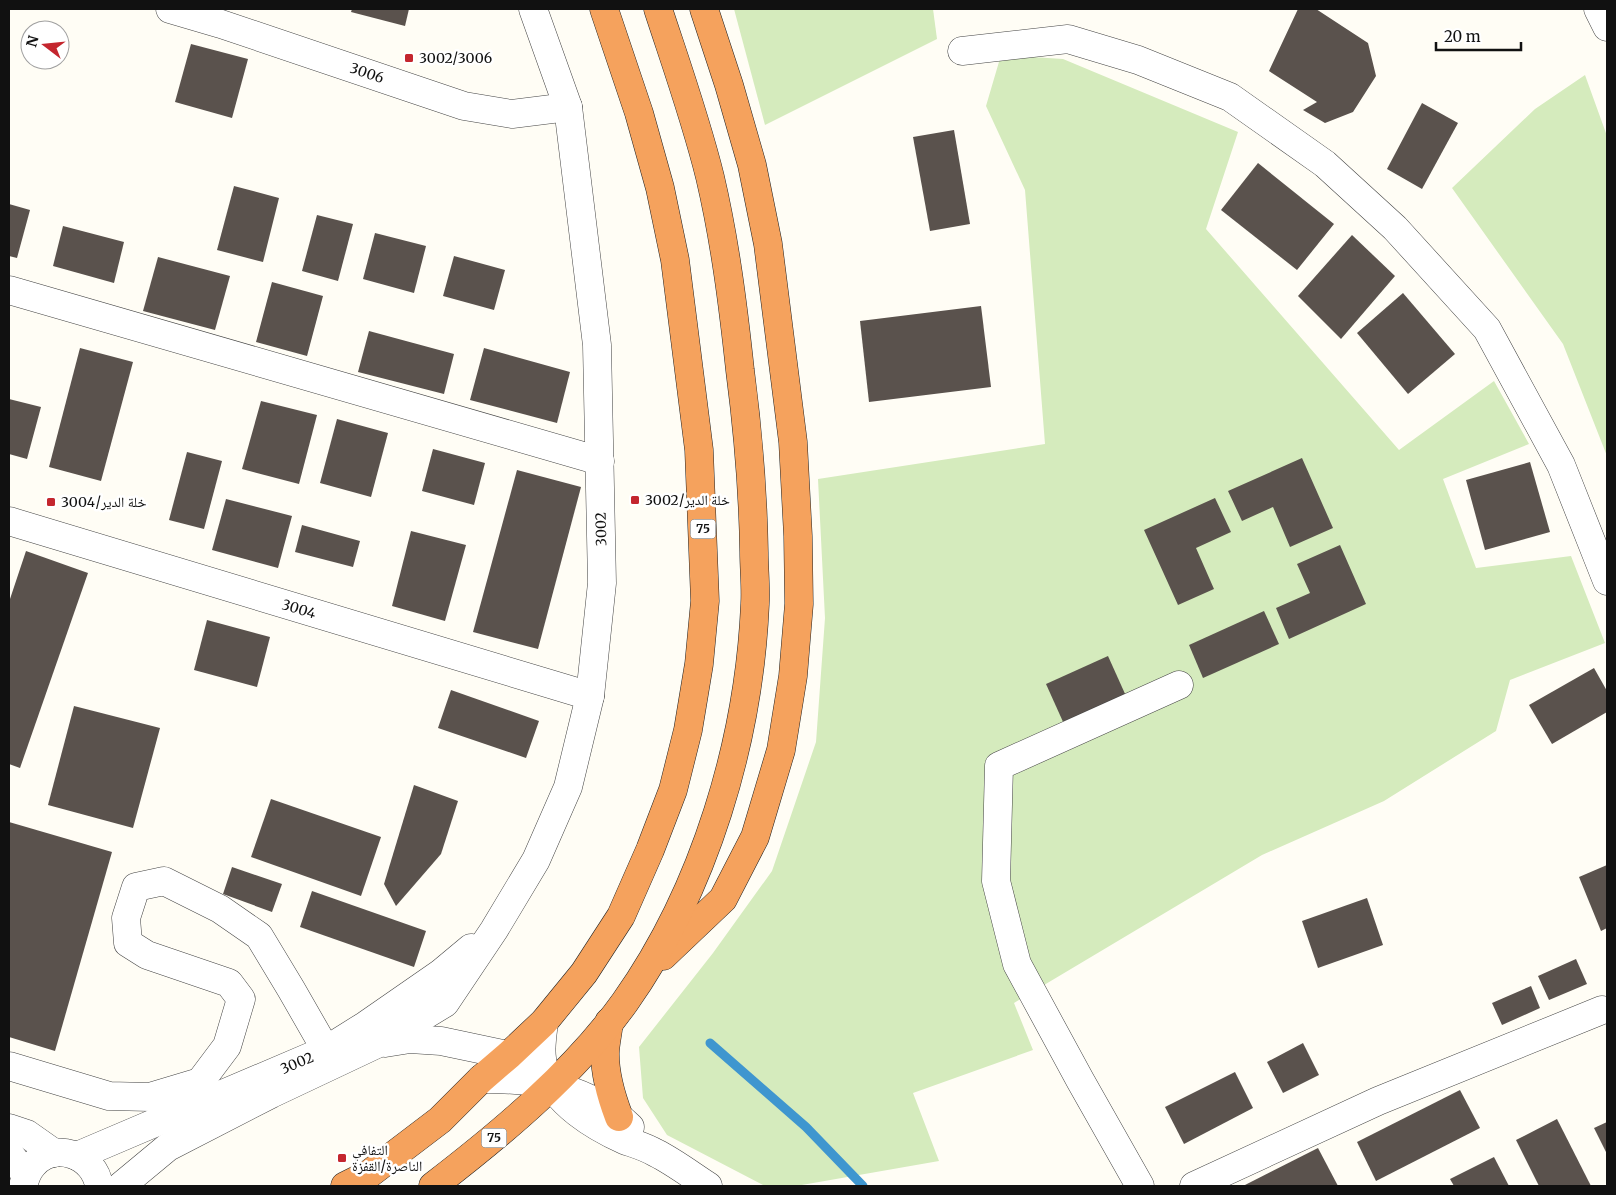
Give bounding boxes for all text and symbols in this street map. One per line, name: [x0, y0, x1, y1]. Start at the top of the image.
north arrow: [20, 20, 70, 70]
scale bar: [1436, 20, 1521, 52]
text: 20 m: [1444, 27, 1481, 46]
text: N: [22, 34, 43, 49]
place label: 3002/3006: [419, 49, 492, 67]
marker: 3002/3006: [403, 52, 415, 64]
street label: 3006: [348, 59, 386, 87]
place label: خلة الدير/3002: [645, 491, 730, 509]
place label: خلة الدير/3004: [61, 493, 146, 511]
marker: خلة الدير/3002: [629, 494, 641, 506]
marker: خلة الدير/3004: [45, 496, 57, 508]
street label: 3002: [592, 512, 610, 546]
road number: 75: [690, 520, 716, 538]
street label: 3004: [280, 595, 318, 623]
street label: 3002: [278, 1048, 316, 1078]
road number: 75: [482, 1128, 506, 1148]
place label: التفافي الناصرة/القفزة: [352, 1141, 422, 1175]
marker: التفافي الناصرة/القفزة: [336, 1152, 348, 1164]

